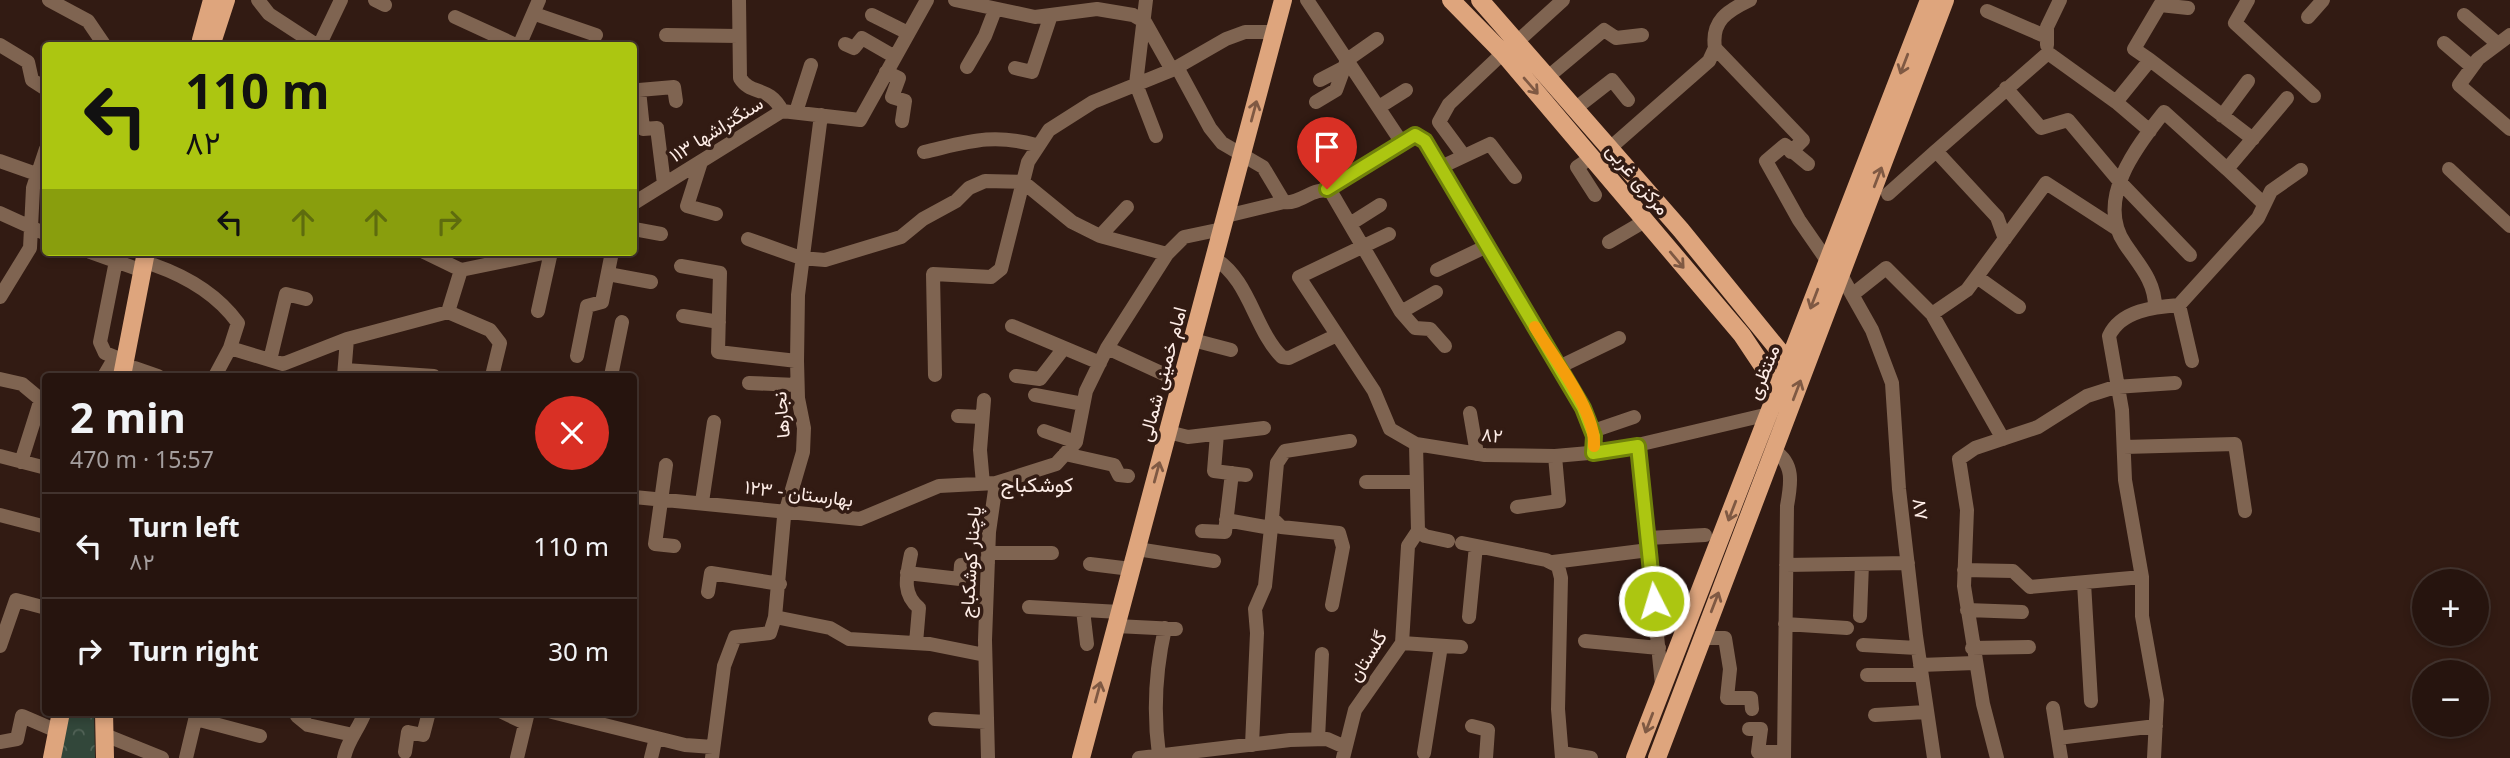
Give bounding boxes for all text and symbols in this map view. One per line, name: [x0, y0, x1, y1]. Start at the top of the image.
one-way arrow: [1897, 52, 1910, 74]
text: 110 m: [185, 57, 330, 123]
icon: left: [70, 70, 161, 161]
one-way arrow: [1523, 76, 1539, 94]
street label: سنگتراشها ۱۱۳: [664, 90, 768, 168]
one-way arrow: [1248, 100, 1261, 122]
pin: [1297, 117, 1357, 189]
text: ۸۲: [185, 120, 221, 163]
icon: arrive: [1308, 128, 1346, 166]
street label: مرکزی غربی: [1600, 138, 1676, 220]
one-way arrow: [1873, 167, 1885, 189]
icon: left: [211, 203, 249, 241]
icon: ahead: [284, 203, 322, 241]
icon: ahead: [357, 203, 395, 241]
icon: right: [430, 203, 468, 241]
one-way arrow: [1669, 250, 1685, 268]
one-way arrow: [1807, 288, 1819, 309]
street label: امام خمینی شمالی: [1132, 304, 1192, 444]
street label: منتظری: [1740, 341, 1786, 403]
one-way arrow: [1791, 379, 1804, 401]
text: 2 min: [70, 388, 186, 445]
street label: نجارها: [766, 391, 796, 439]
button: close: [535, 396, 609, 470]
street label: ۸۲: [1480, 421, 1504, 449]
text: 470 m · 15:57: [70, 443, 214, 475]
one-way arrow: [1151, 461, 1164, 484]
district label: کوشکباج: [1001, 470, 1073, 499]
street label: بهارستان - ۱۲۳: [743, 473, 855, 513]
street label: ۸۷: [1907, 496, 1935, 522]
one-way arrow: [1724, 500, 1737, 521]
street label: پاچنار کوشکباج: [953, 505, 988, 619]
text: Turn left: [129, 509, 240, 545]
icon: left: [70, 527, 108, 565]
text: 110 m: [533, 528, 609, 564]
text: ۸۲: [129, 545, 155, 577]
position arrow: [1617, 564, 1691, 638]
map controls: [2412, 569, 2489, 737]
button: +: [2412, 569, 2489, 646]
one-way arrow: [1710, 592, 1722, 614]
street label: گلستان: [1341, 626, 1393, 686]
icon: right: [70, 632, 108, 670]
text: Turn right: [129, 633, 259, 669]
text: 30 m: [548, 633, 609, 669]
button: −: [2412, 660, 2489, 737]
one-way arrow: [1093, 681, 1106, 703]
one-way arrow: [1641, 712, 1654, 733]

